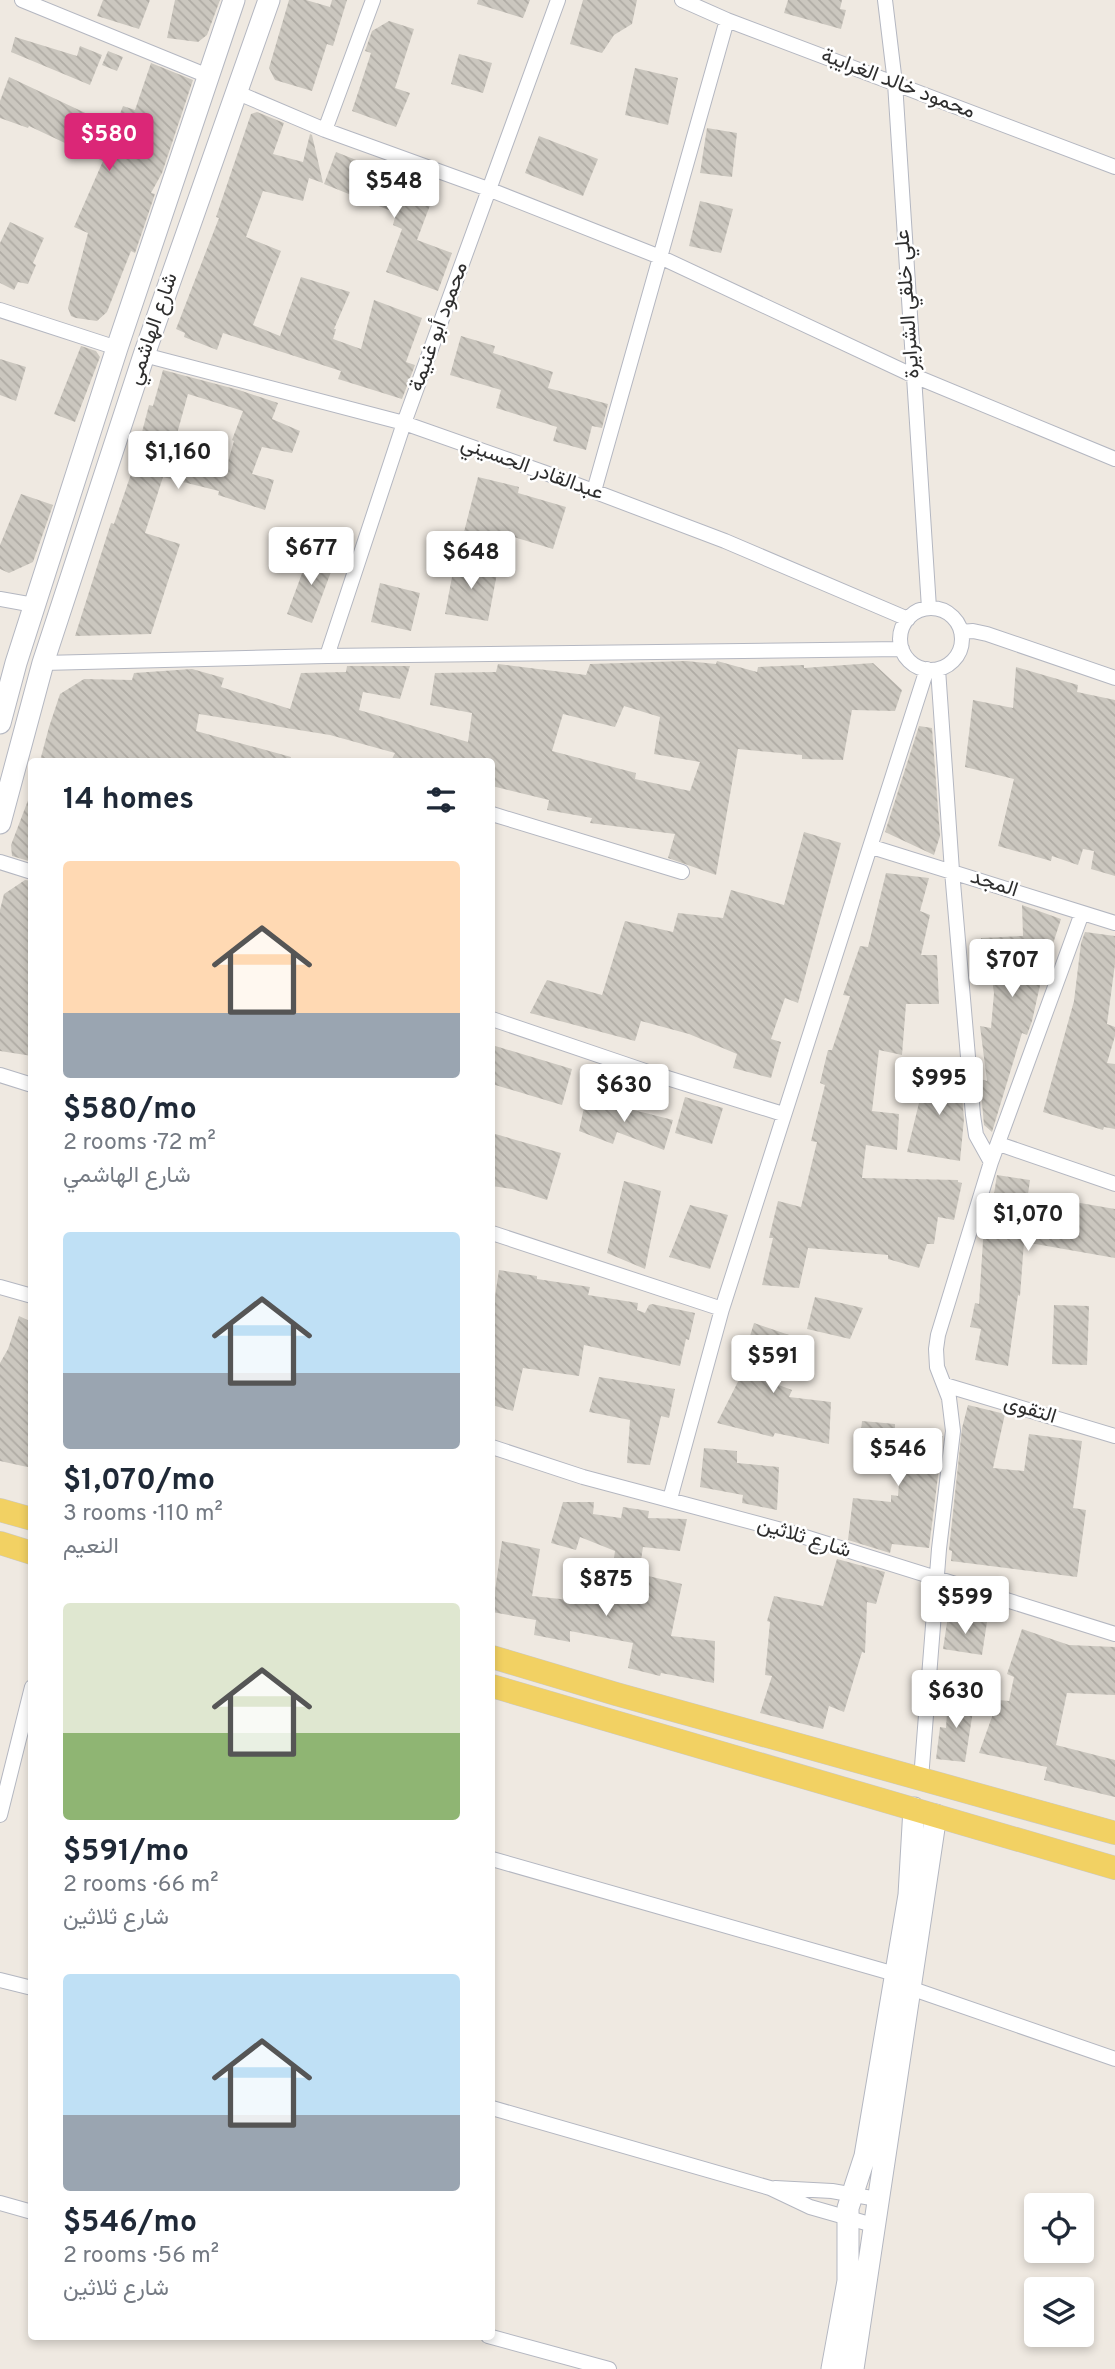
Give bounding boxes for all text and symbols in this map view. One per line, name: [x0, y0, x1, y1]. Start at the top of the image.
street label: محمود خالد الغرايبة: [817, 42, 979, 126]
pin: $580: [68, 114, 150, 173]
text: $580: [80, 121, 138, 150]
pin: $548: [353, 160, 435, 220]
text: $548: [365, 168, 423, 197]
street label: علي خلقي الشرايرة: [889, 228, 929, 380]
street label: محمود أبو غنيمة: [403, 259, 475, 395]
street label: شارع الهاشمي: [121, 269, 187, 389]
street label: عبدالقادر الحسيني: [456, 431, 607, 509]
pin: $1,160: [121, 432, 235, 491]
text: $1,160: [144, 439, 212, 468]
pin: $677: [270, 528, 352, 587]
pin: $648: [430, 532, 512, 591]
text: $677: [285, 535, 337, 564]
text: $648: [442, 539, 500, 568]
icon: filters: [422, 781, 460, 819]
text: 14 homes: [63, 782, 194, 819]
street label: المجد: [967, 864, 1021, 904]
icon: home: [199, 907, 325, 1033]
pin: $707: [971, 940, 1053, 999]
text: $707: [985, 947, 1039, 976]
pin: $995: [898, 1058, 980, 1117]
pin: $630: [583, 1064, 665, 1124]
text: $995: [911, 1065, 967, 1094]
text: $630: [596, 1072, 652, 1101]
text: $580/mo: [63, 1092, 197, 1129]
text: 2 rooms · 72 m²: [63, 1129, 216, 1158]
text: شارع الهاشمي: [63, 1162, 191, 1191]
pin: $1,070: [971, 1194, 1085, 1253]
text: $1,070: [992, 1201, 1064, 1230]
icon: home: [199, 1278, 325, 1404]
pin: $591: [732, 1336, 814, 1395]
text: $591: [747, 1343, 799, 1372]
street label: التقوى: [1000, 1389, 1060, 1431]
pin: $546: [857, 1428, 939, 1488]
text: $546: [869, 1436, 927, 1465]
text: $1,070/mo: [63, 1463, 215, 1500]
text: 3 rooms · 110 m²: [63, 1500, 223, 1529]
street label: شارع ثلاثين: [754, 1511, 854, 1565]
text: النعيم: [63, 1533, 119, 1562]
pin: $875: [565, 1558, 647, 1618]
text: $875: [579, 1566, 633, 1595]
pin: $599: [924, 1576, 1006, 1636]
text: $599: [937, 1584, 993, 1613]
icon: home: [199, 1649, 325, 1775]
pin: $630: [915, 1670, 997, 1730]
text: $630: [928, 1678, 984, 1707]
text: $591/mo: [63, 1834, 189, 1871]
text: 2 rooms · 66 m²: [63, 1871, 219, 1900]
text: شارع ثلاثين: [63, 1904, 169, 1933]
icon: home: [199, 2020, 325, 2146]
map controls: [1024, 2193, 1094, 2347]
button: locate: [1024, 2193, 1094, 2263]
text: $546/mo: [63, 2205, 197, 2242]
text: 2 rooms · 56 m²: [63, 2242, 219, 2271]
text: شارع ثلاثين: [63, 2275, 169, 2304]
button: layers: [1024, 2277, 1094, 2347]

